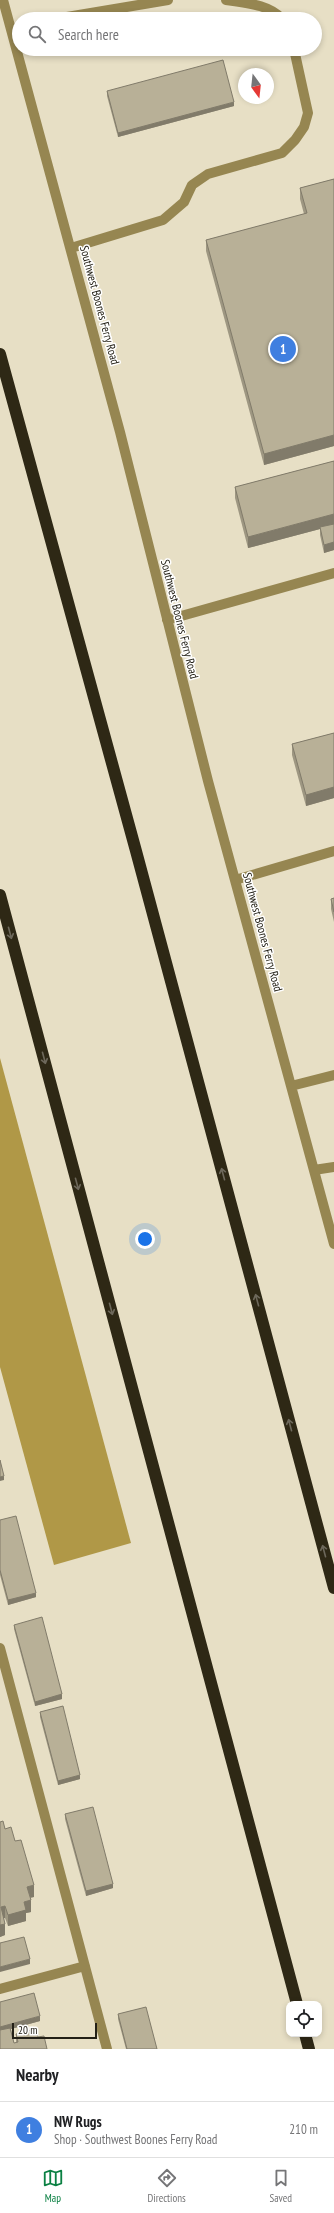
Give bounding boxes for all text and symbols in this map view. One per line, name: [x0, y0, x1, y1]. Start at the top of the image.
search box: [12, 12, 322, 56]
icon: search: [26, 23, 48, 45]
text: Search here: [58, 25, 119, 44]
north arrow: [238, 68, 274, 104]
street label: Southwest Boones Ferry Road: [77, 244, 123, 366]
pin: 1: [270, 334, 296, 364]
street label: Southwest Boones Ferry Road: [158, 558, 202, 680]
street label: Southwest Boones Ferry Road: [240, 871, 286, 993]
one-way arrow: [7, 926, 14, 939]
one-way arrow: [41, 1051, 48, 1064]
one-way arrow: [219, 1168, 226, 1181]
one-way arrow: [74, 1177, 82, 1190]
your location: [135, 1229, 155, 1249]
one-way arrow: [252, 1293, 260, 1306]
one-way arrow: [108, 1302, 115, 1315]
one-way arrow: [286, 1419, 293, 1432]
one-way arrow: [320, 1545, 327, 1558]
map controls: [286, 2001, 322, 2037]
button: locate: [286, 2001, 322, 2037]
scale bar: [12, 2021, 97, 2040]
text: 20 m: [18, 2023, 37, 2037]
text: Nearby: [16, 2064, 59, 2086]
text: NW Rugs: [54, 2112, 102, 2131]
text: 1: [26, 2121, 32, 2138]
text: 210 m: [289, 2121, 318, 2138]
text: Shop · Southwest Boones Ferry Road: [54, 2131, 218, 2148]
tab: Map: [42, 2167, 64, 2205]
tab: Directions: [148, 2167, 186, 2205]
tab: Saved: [269, 2167, 292, 2205]

